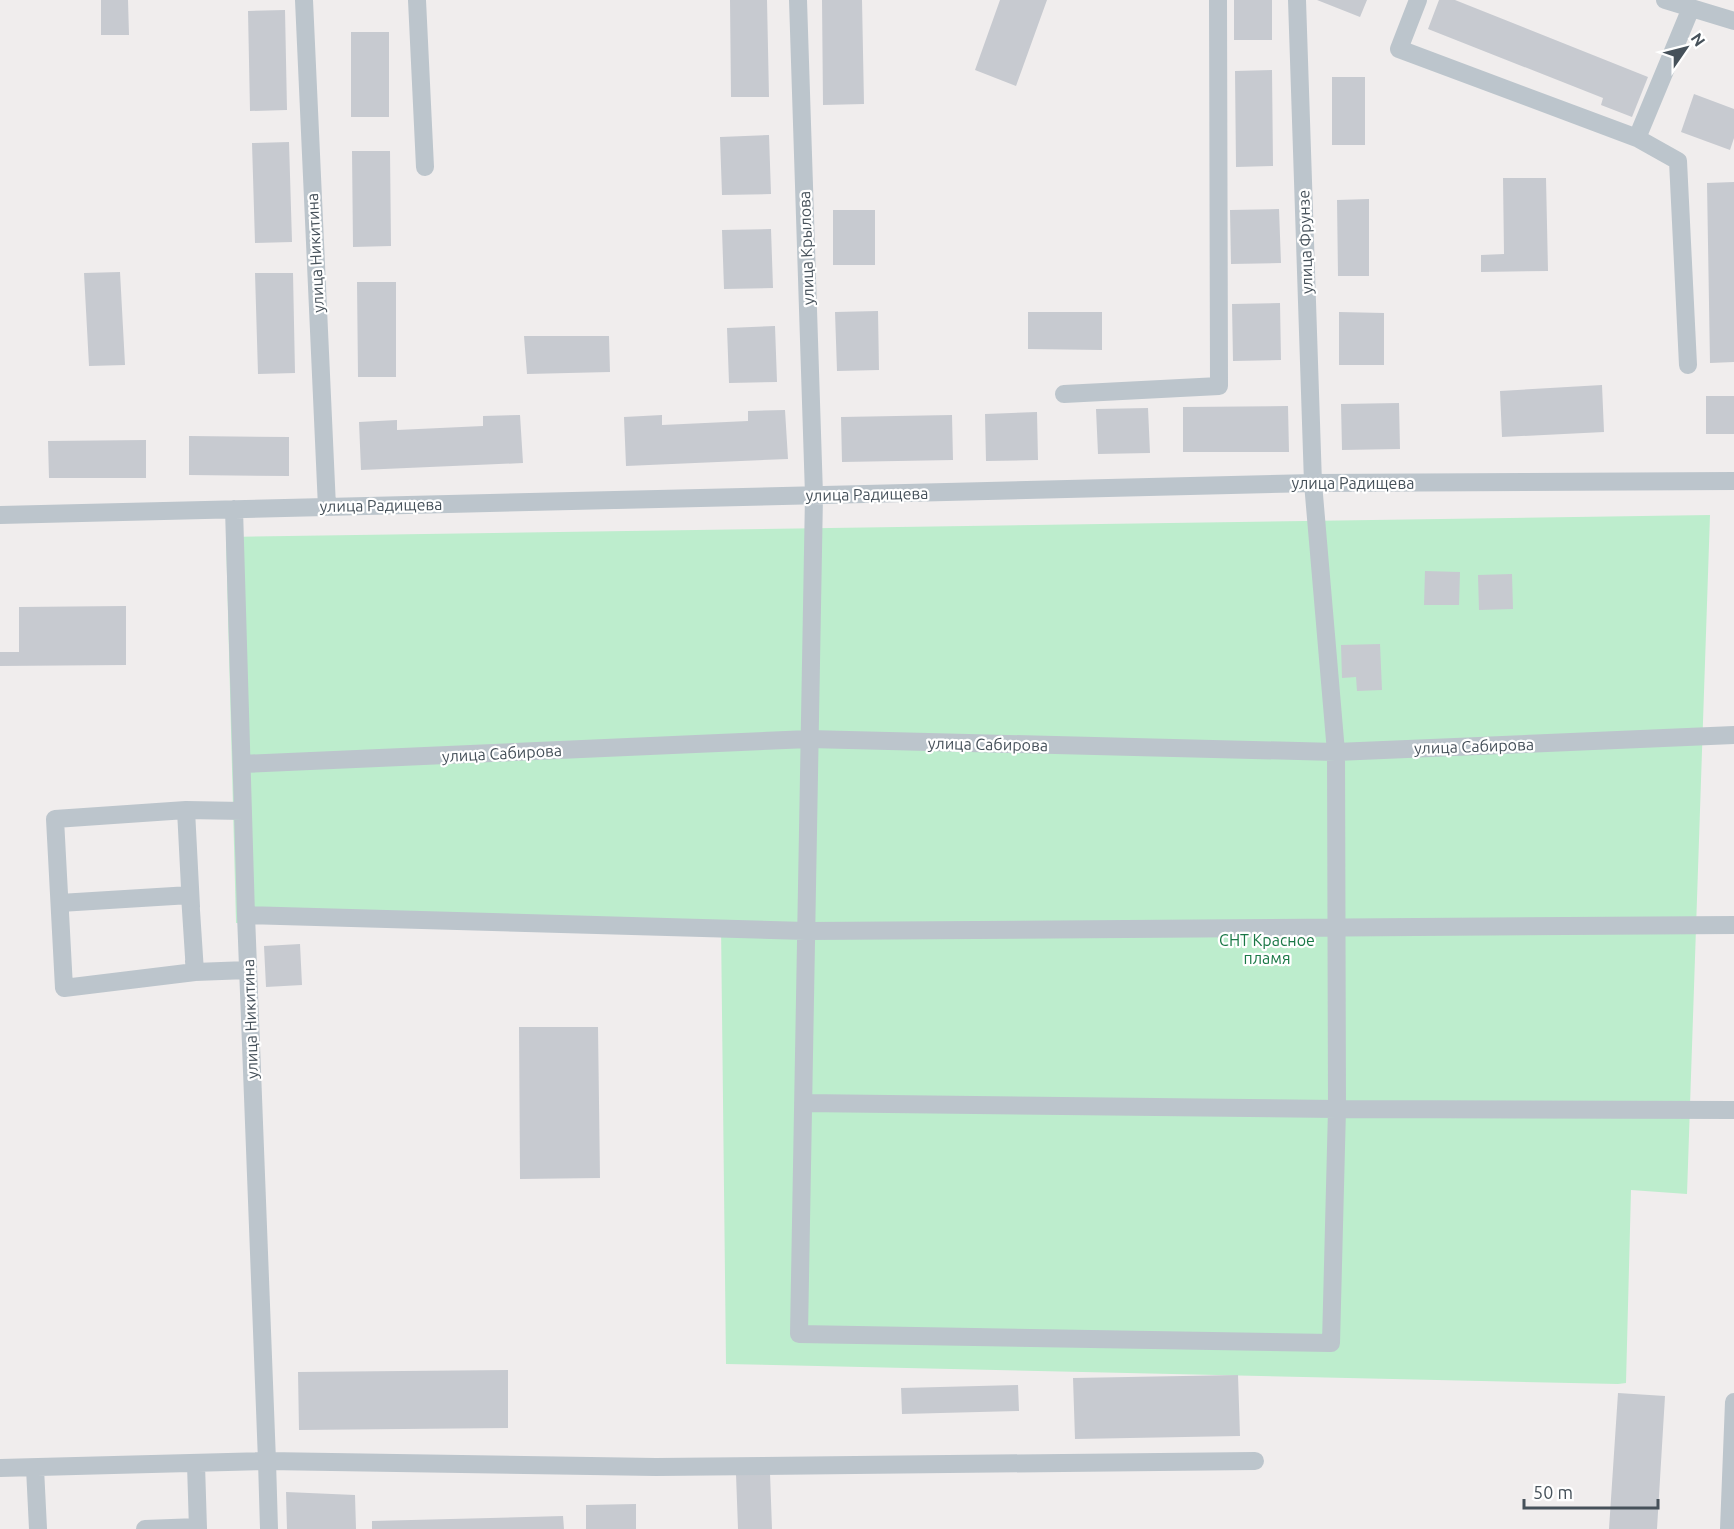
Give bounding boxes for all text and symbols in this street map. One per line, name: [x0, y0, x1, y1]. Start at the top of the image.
north arrow: [1656, 18, 1716, 78]
text: N: [1687, 29, 1709, 49]
street label: улица Фрунзе: [1294, 190, 1316, 294]
street label: улица Крылова: [795, 191, 817, 305]
street label: улица Никитина: [303, 193, 327, 313]
street label: улица Радищева: [1292, 474, 1414, 492]
street label: улица Радищева: [805, 484, 929, 504]
street label: улица Радищева: [319, 495, 443, 515]
street label: улица Сабирова: [928, 734, 1048, 754]
street label: улица Сабирова: [1414, 735, 1534, 757]
street label: улица Сабирова: [442, 741, 562, 765]
park label: СНТ Красное пламя: [1219, 931, 1315, 967]
street label: улица Никитина: [239, 959, 261, 1079]
scale bar: [1524, 1472, 1658, 1510]
text: 50 m: [1533, 1482, 1573, 1502]

